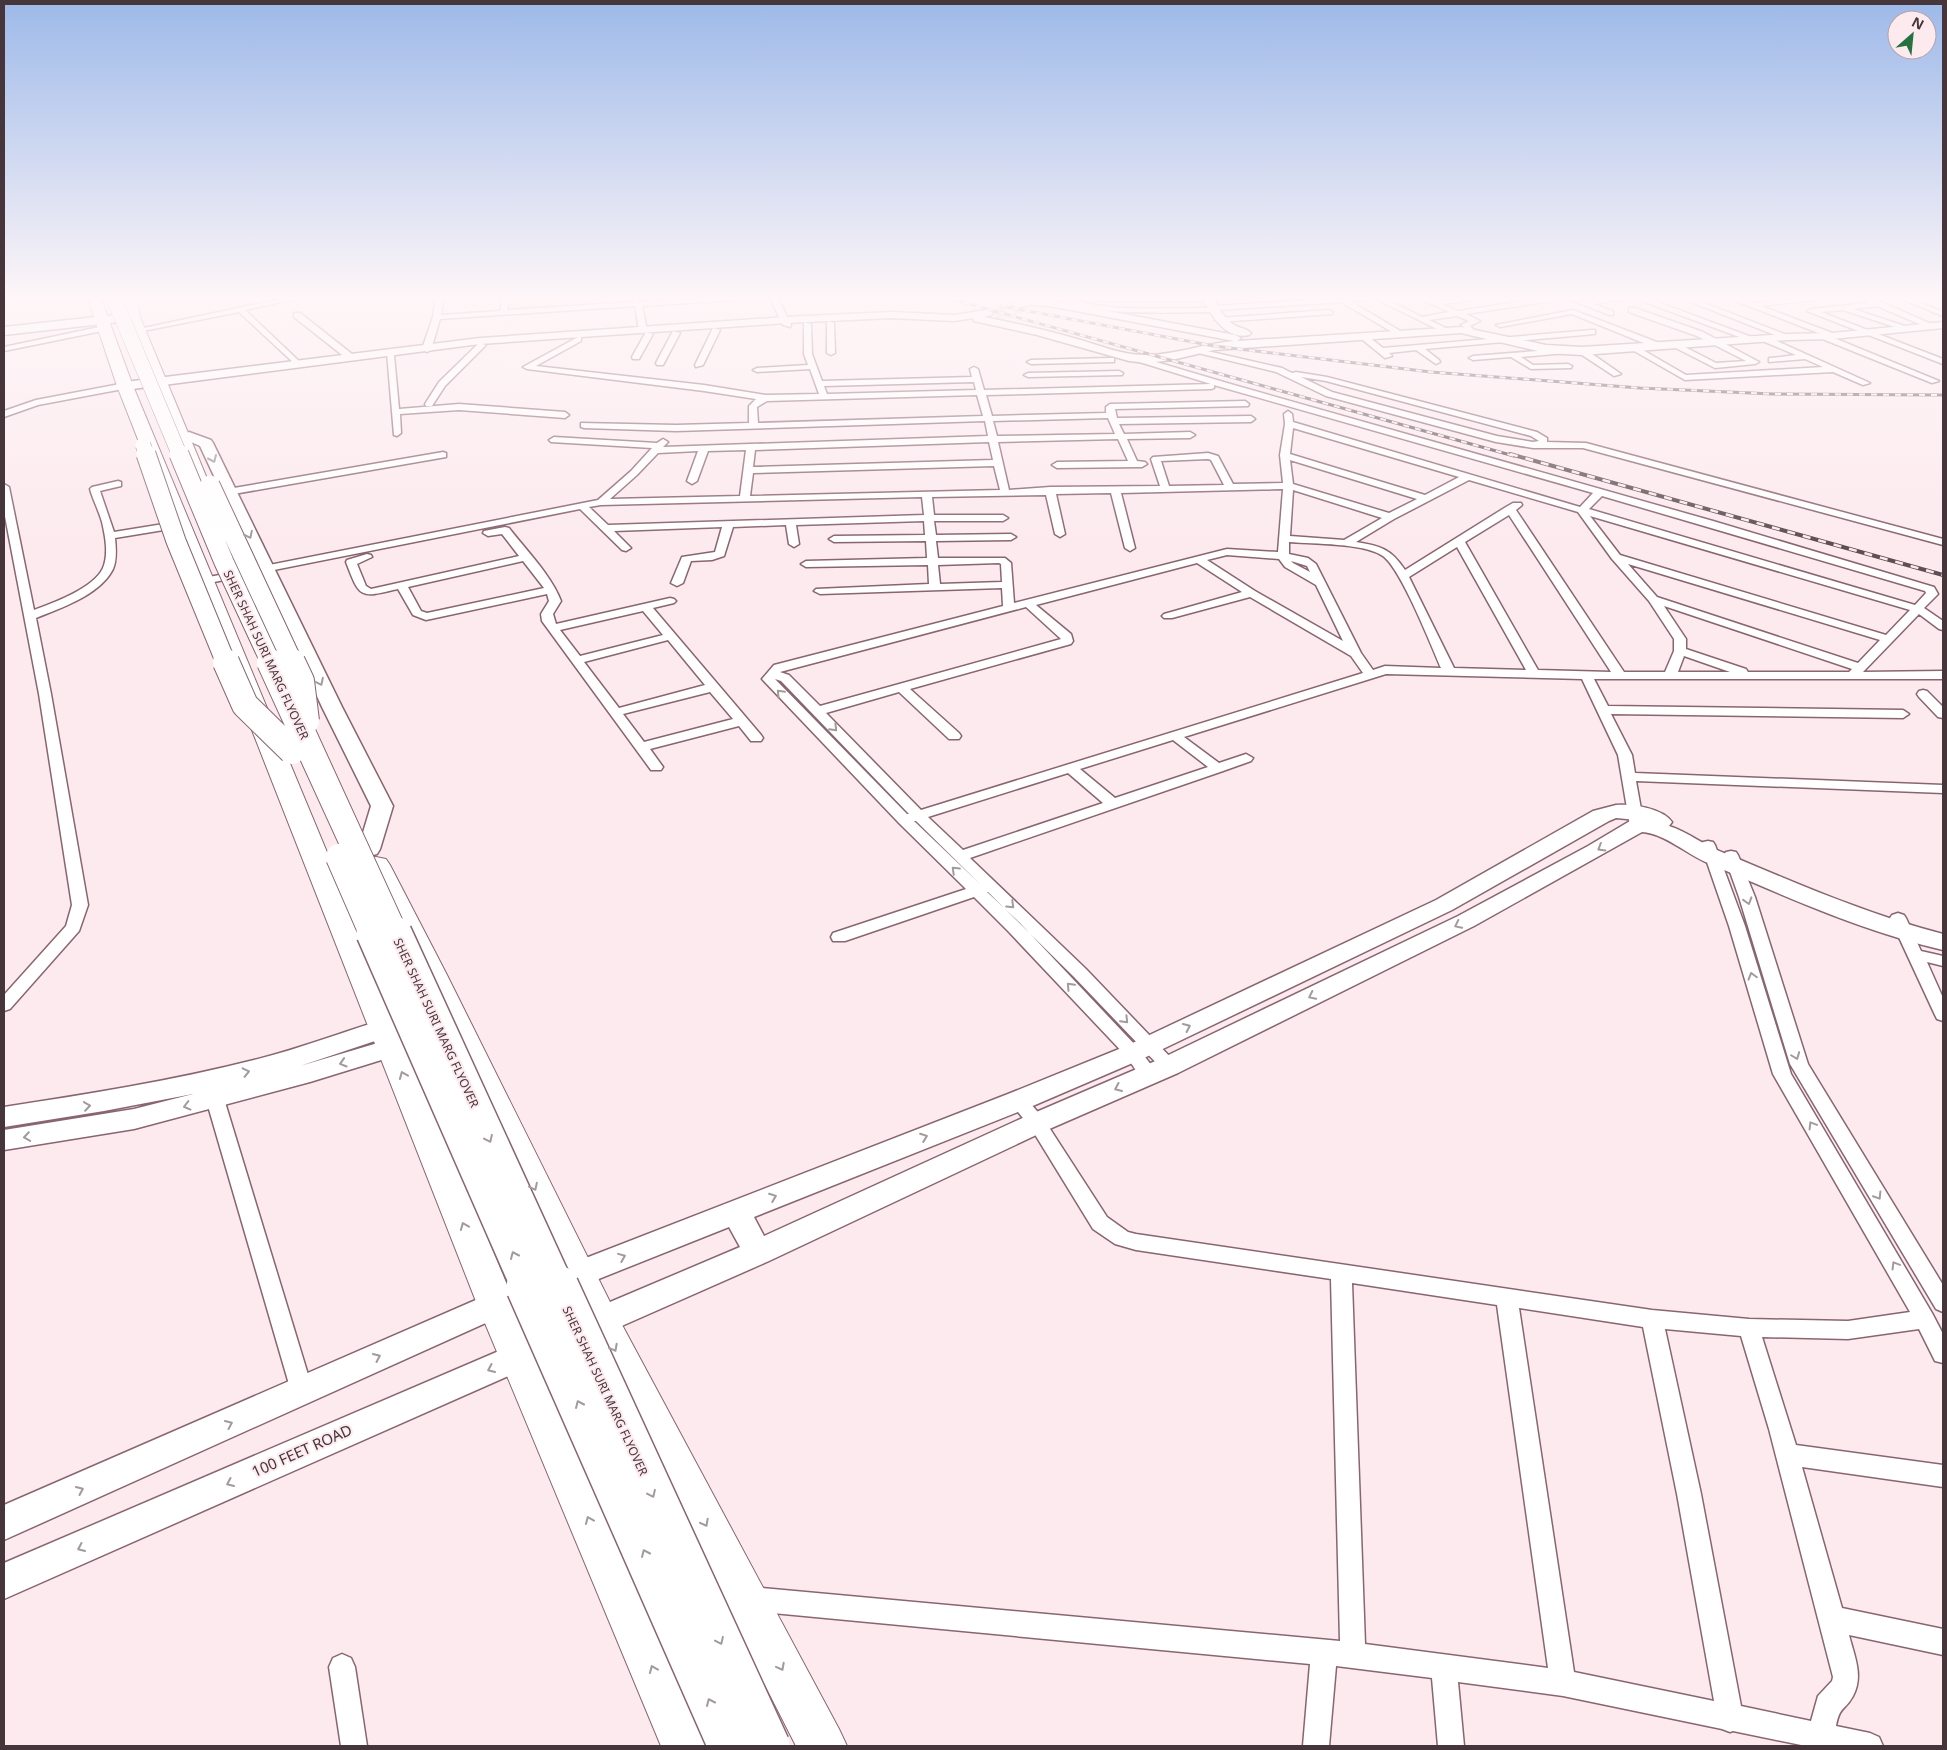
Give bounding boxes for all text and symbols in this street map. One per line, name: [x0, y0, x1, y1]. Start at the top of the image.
north arrow: [1887, 10, 1937, 60]
text: N: [1909, 12, 1928, 34]
one-way arrow: [207, 454, 218, 463]
one-way arrow: [243, 530, 253, 539]
street label: SHER SHAH SURI MARG FLYOVER: [220, 567, 313, 743]
one-way arrow: [313, 677, 324, 686]
one-way arrow: [777, 689, 786, 698]
one-way arrow: [828, 723, 837, 732]
one-way arrow: [1598, 841, 1607, 851]
one-way arrow: [952, 867, 961, 876]
one-way arrow: [1742, 896, 1752, 905]
one-way arrow: [1005, 899, 1014, 908]
one-way arrow: [1454, 919, 1463, 929]
street label: SHER SHAH SURI MARG FLYOVER: [390, 935, 483, 1111]
one-way arrow: [1747, 972, 1757, 980]
one-way arrow: [1067, 982, 1076, 991]
one-way arrow: [1308, 990, 1317, 1000]
one-way arrow: [1119, 1014, 1128, 1023]
one-way arrow: [1182, 1023, 1191, 1033]
one-way arrow: [1790, 1051, 1800, 1060]
one-way arrow: [340, 1057, 348, 1067]
one-way arrow: [241, 1067, 250, 1078]
one-way arrow: [399, 1071, 410, 1080]
one-way arrow: [1114, 1081, 1123, 1092]
one-way arrow: [182, 1100, 191, 1111]
one-way arrow: [82, 1101, 91, 1111]
one-way arrow: [1809, 1122, 1819, 1131]
one-way arrow: [23, 1131, 31, 1142]
one-way arrow: [919, 1133, 928, 1144]
one-way arrow: [483, 1134, 493, 1143]
one-way arrow: [528, 1182, 538, 1191]
one-way arrow: [1872, 1190, 1882, 1199]
one-way arrow: [768, 1193, 777, 1203]
one-way arrow: [460, 1222, 470, 1230]
one-way arrow: [509, 1251, 520, 1260]
one-way arrow: [617, 1253, 626, 1263]
one-way arrow: [1891, 1262, 1901, 1271]
street label: SHER SHAH SURI MARG FLYOVER: [559, 1303, 652, 1479]
one-way arrow: [608, 1343, 618, 1352]
one-way arrow: [372, 1353, 381, 1364]
one-way arrow: [487, 1362, 496, 1373]
one-way arrow: [575, 1400, 586, 1409]
one-way arrow: [224, 1419, 233, 1430]
street label: 100 FEET ROAD: [248, 1419, 355, 1481]
one-way arrow: [226, 1476, 235, 1487]
one-way arrow: [75, 1485, 84, 1496]
one-way arrow: [646, 1488, 656, 1497]
one-way arrow: [585, 1516, 595, 1525]
one-way arrow: [699, 1518, 709, 1527]
one-way arrow: [77, 1541, 86, 1552]
one-way arrow: [640, 1549, 651, 1558]
one-way arrow: [714, 1636, 724, 1645]
one-way arrow: [775, 1662, 785, 1671]
one-way arrow: [649, 1665, 660, 1674]
one-way arrow: [706, 1698, 717, 1707]

